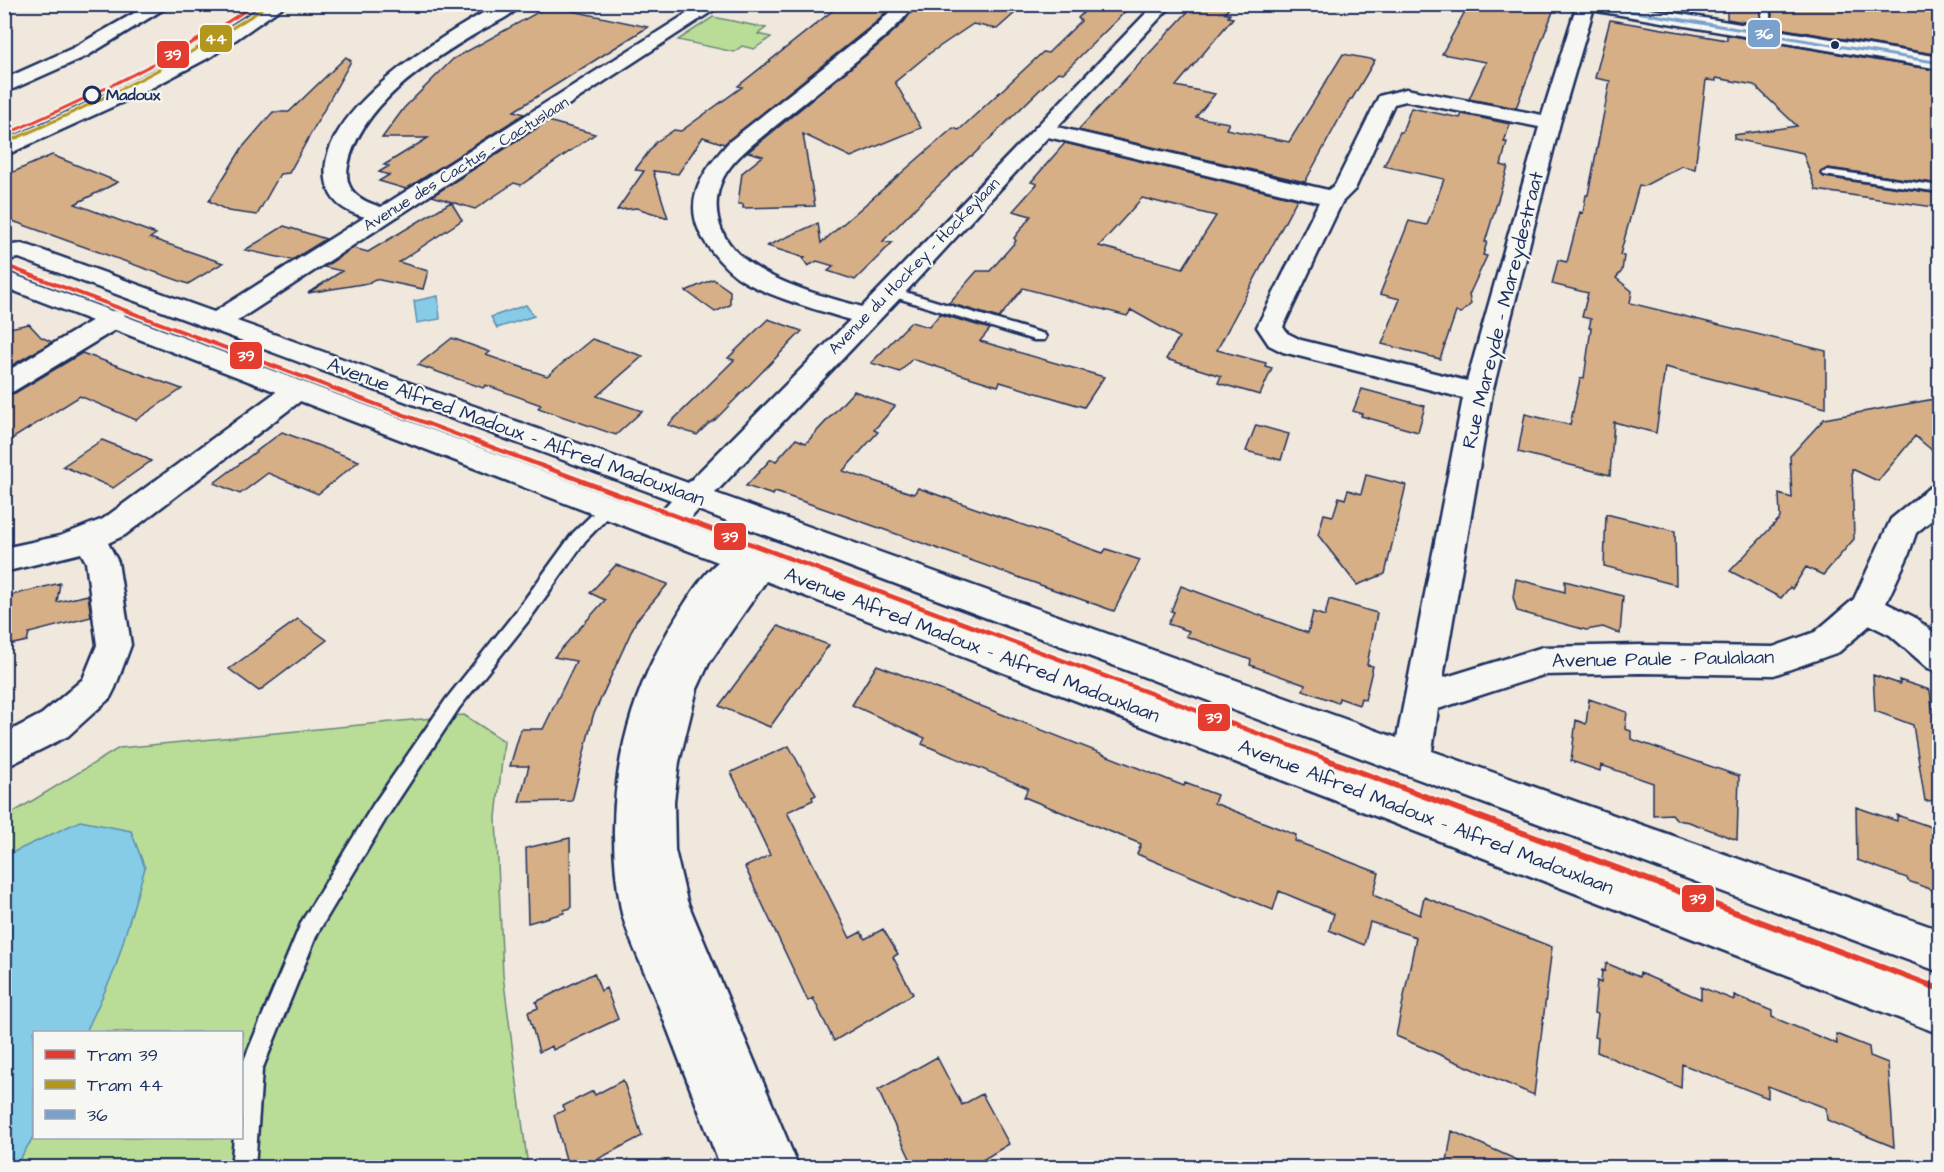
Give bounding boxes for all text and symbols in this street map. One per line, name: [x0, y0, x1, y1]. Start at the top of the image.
line badge: 36: [1747, 19, 1781, 48]
text: 36: [1754, 23, 1773, 45]
line badge: 44: [199, 24, 233, 53]
text: 44: [205, 28, 227, 50]
unlabelled marker: [1829, 39, 1841, 51]
line badge: 39: [156, 40, 190, 69]
text: 39: [163, 44, 182, 66]
place label: Madoux: [106, 84, 161, 106]
marker: Madoux: [83, 86, 101, 104]
street label: Avenue des Cactus - Cactuslaan: [359, 91, 573, 237]
street label: Rue Mareyde - Mareydestraat: [1455, 169, 1552, 452]
street label: Avenue du Hockey - Hockeylaan: [823, 173, 1005, 360]
line badge: 39: [229, 341, 263, 370]
text: 39: [236, 345, 255, 367]
street label: Avenue Alfred Madoux - Alfred Madouxlaan: [323, 350, 709, 514]
line badge: 39: [713, 522, 747, 551]
text: 39: [720, 526, 739, 548]
street label: Avenue Alfred Madoux - Alfred Madouxlaan: [780, 560, 1164, 730]
street label: Avenue Paule - Paulalaan: [1552, 643, 1774, 675]
line badge: 39: [1197, 703, 1231, 732]
text: 39: [1204, 707, 1223, 729]
street label: Avenue Alfred Madoux - Alfred Madouxlaan: [1234, 732, 1618, 902]
line badge: 39: [1681, 884, 1715, 913]
text: 39: [1688, 888, 1707, 910]
legend: [33, 1031, 243, 1139]
text: Tram 39: [87, 1043, 158, 1068]
text: Tram 44: [87, 1073, 163, 1098]
text: 36: [87, 1103, 107, 1128]

